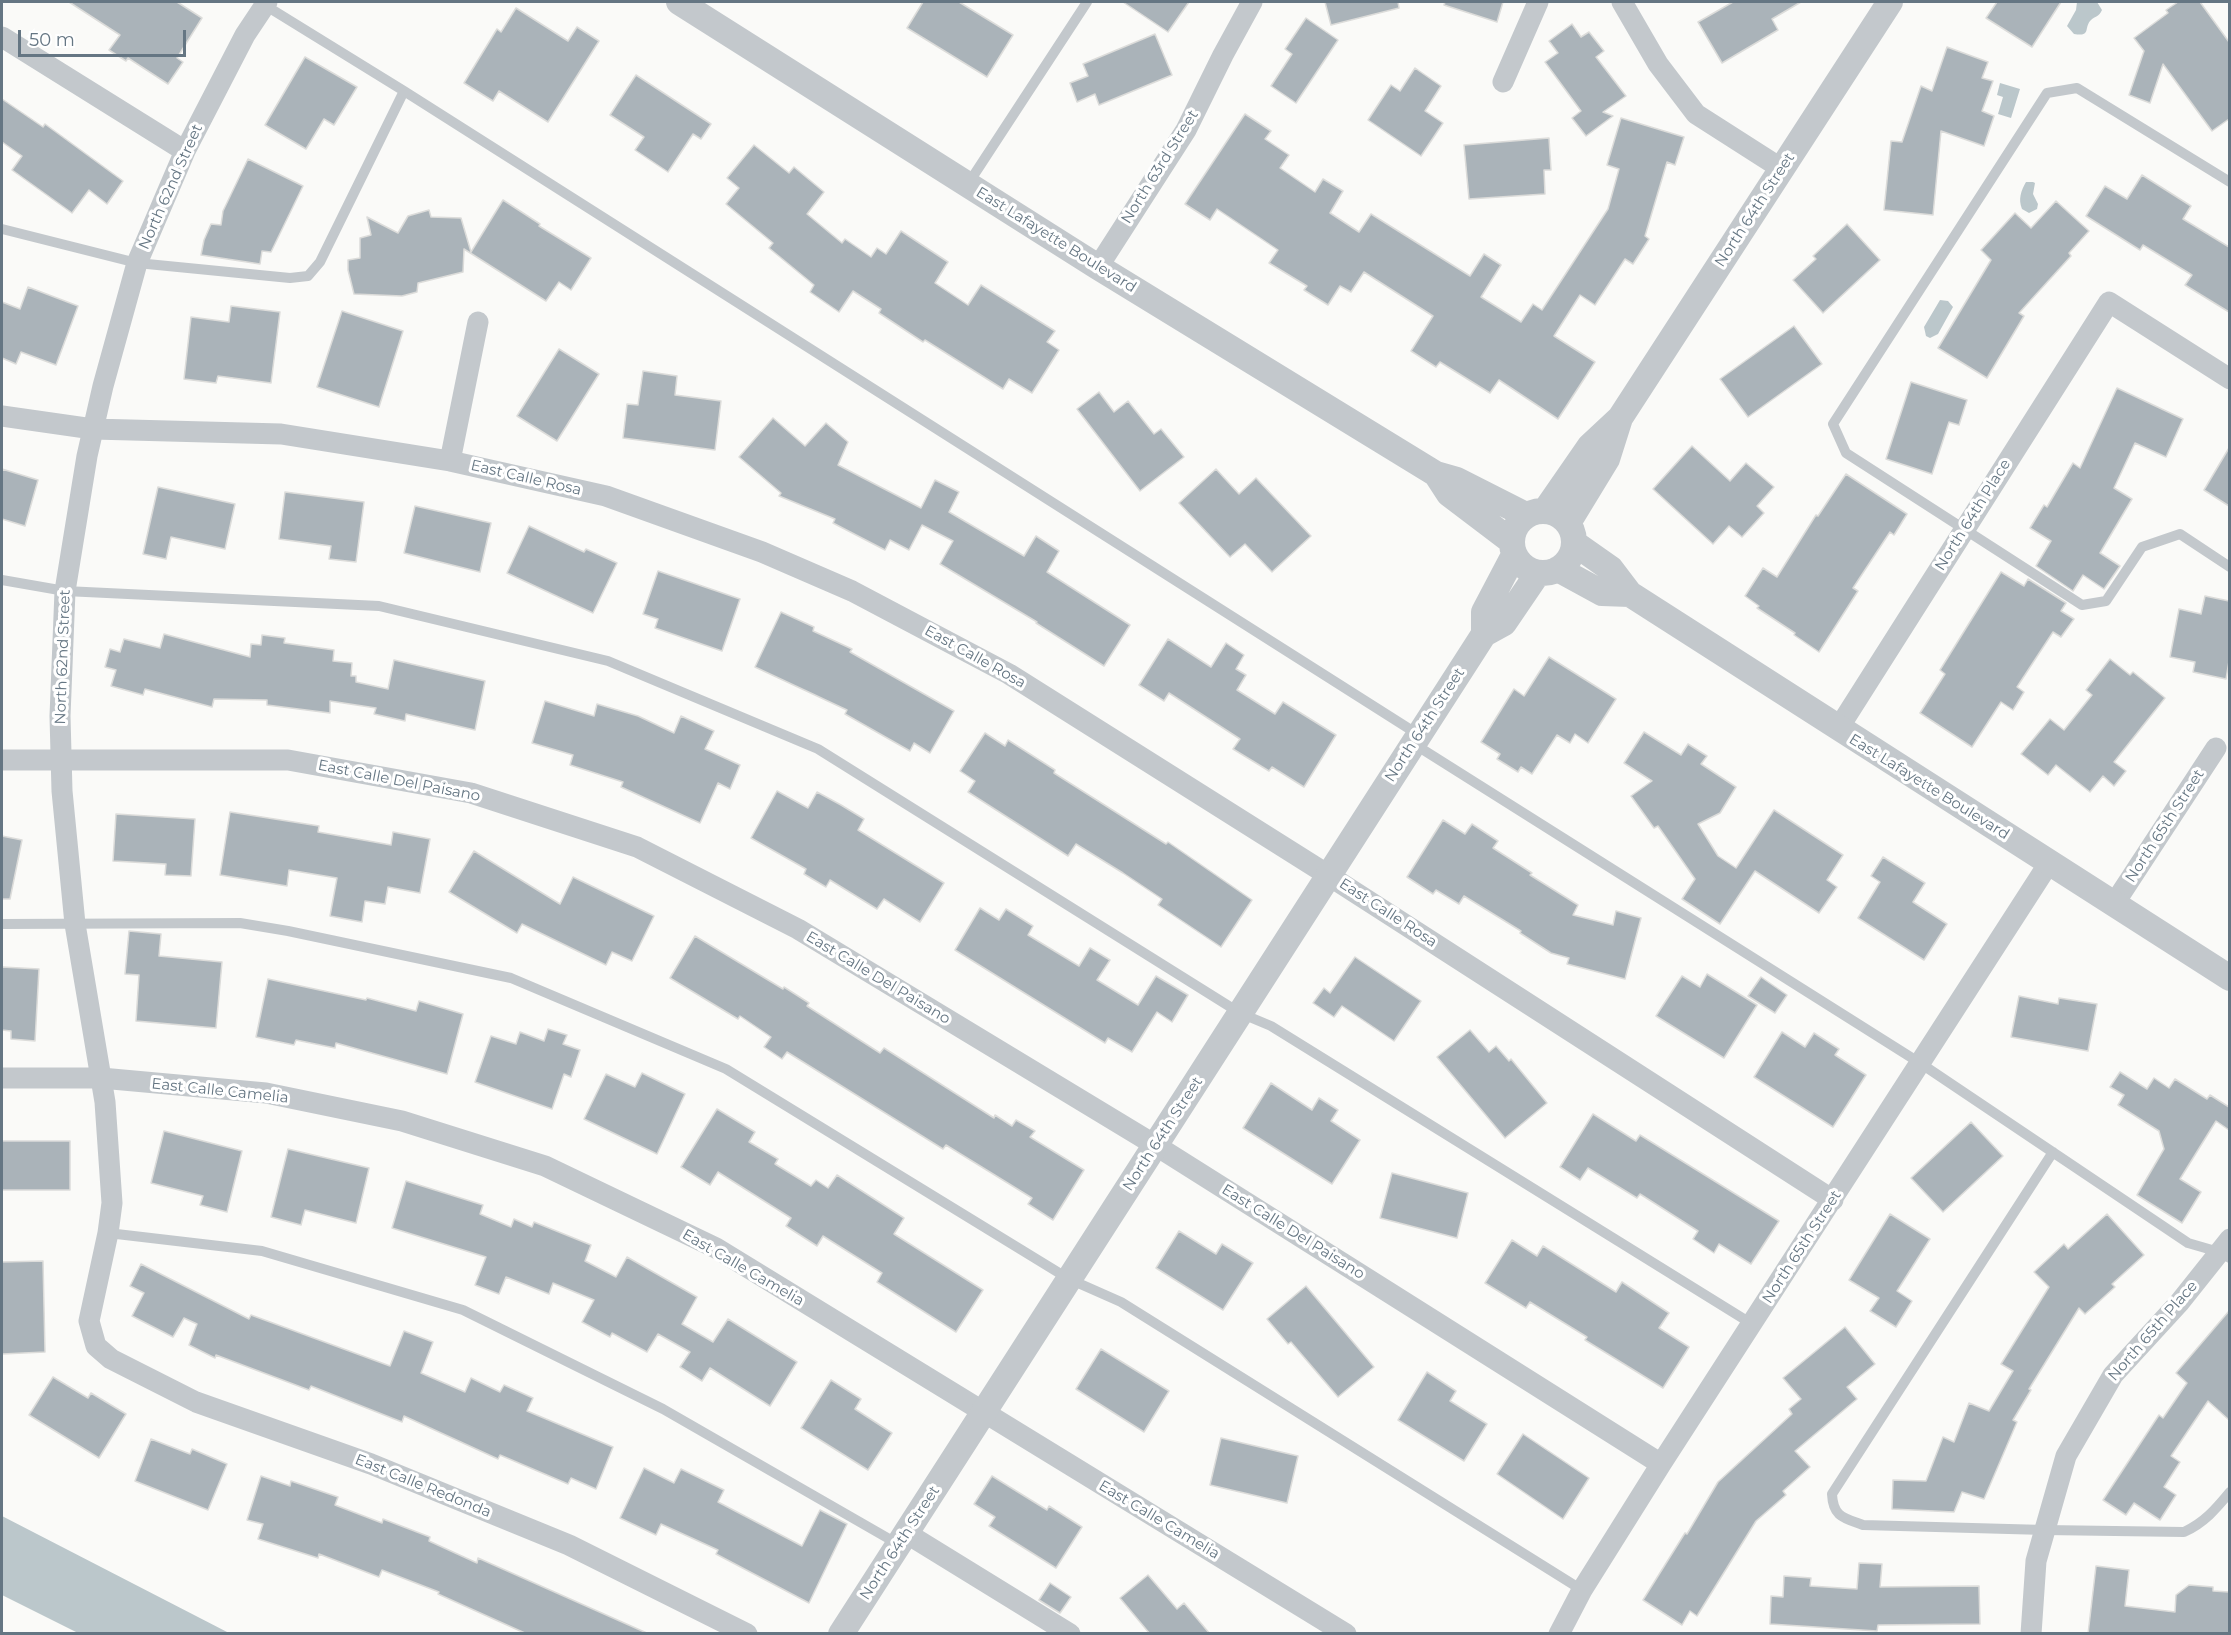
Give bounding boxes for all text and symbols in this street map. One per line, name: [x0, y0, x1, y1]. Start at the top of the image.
scale bar: [21, 18, 189, 56]
text: 50 m: [29, 29, 75, 51]
street label: North 63rd Street: [1118, 107, 1202, 227]
street label: North 62nd Street: [135, 122, 207, 252]
street label: North 64th Street: [1711, 150, 1799, 270]
street label: East Lafayette Boulevard: [973, 183, 1139, 297]
street label: North 64th Place: [1931, 456, 2015, 574]
street label: East Calle Rosa: [469, 457, 583, 499]
street label: North 62nd Street: [52, 589, 74, 725]
street label: East Calle Rosa: [921, 622, 1029, 692]
street label: North 64th Street: [1381, 665, 1469, 785]
street label: East Lafayette Boulevard: [1846, 730, 2012, 844]
street label: East Calle Del Paisano: [316, 756, 482, 806]
street label: North 65th Street: [2122, 766, 2208, 886]
street label: East Calle Rosa: [1336, 875, 1440, 951]
street label: East Calle Del Paisano: [803, 928, 953, 1028]
street label: North 64th Street: [1119, 1074, 1207, 1194]
street label: East Calle Camelia: [151, 1075, 289, 1107]
street label: East Calle Del Paisano: [1218, 1181, 1368, 1283]
street label: North 65th Street: [1759, 1187, 1845, 1307]
street label: East Calle Camelia: [679, 1226, 807, 1310]
street label: North 65th Place: [2105, 1277, 2201, 1385]
street label: East Calle Redonda: [352, 1450, 494, 1522]
street label: East Calle Camelia: [1095, 1477, 1223, 1563]
street label: North 64th Street: [856, 1483, 944, 1603]

